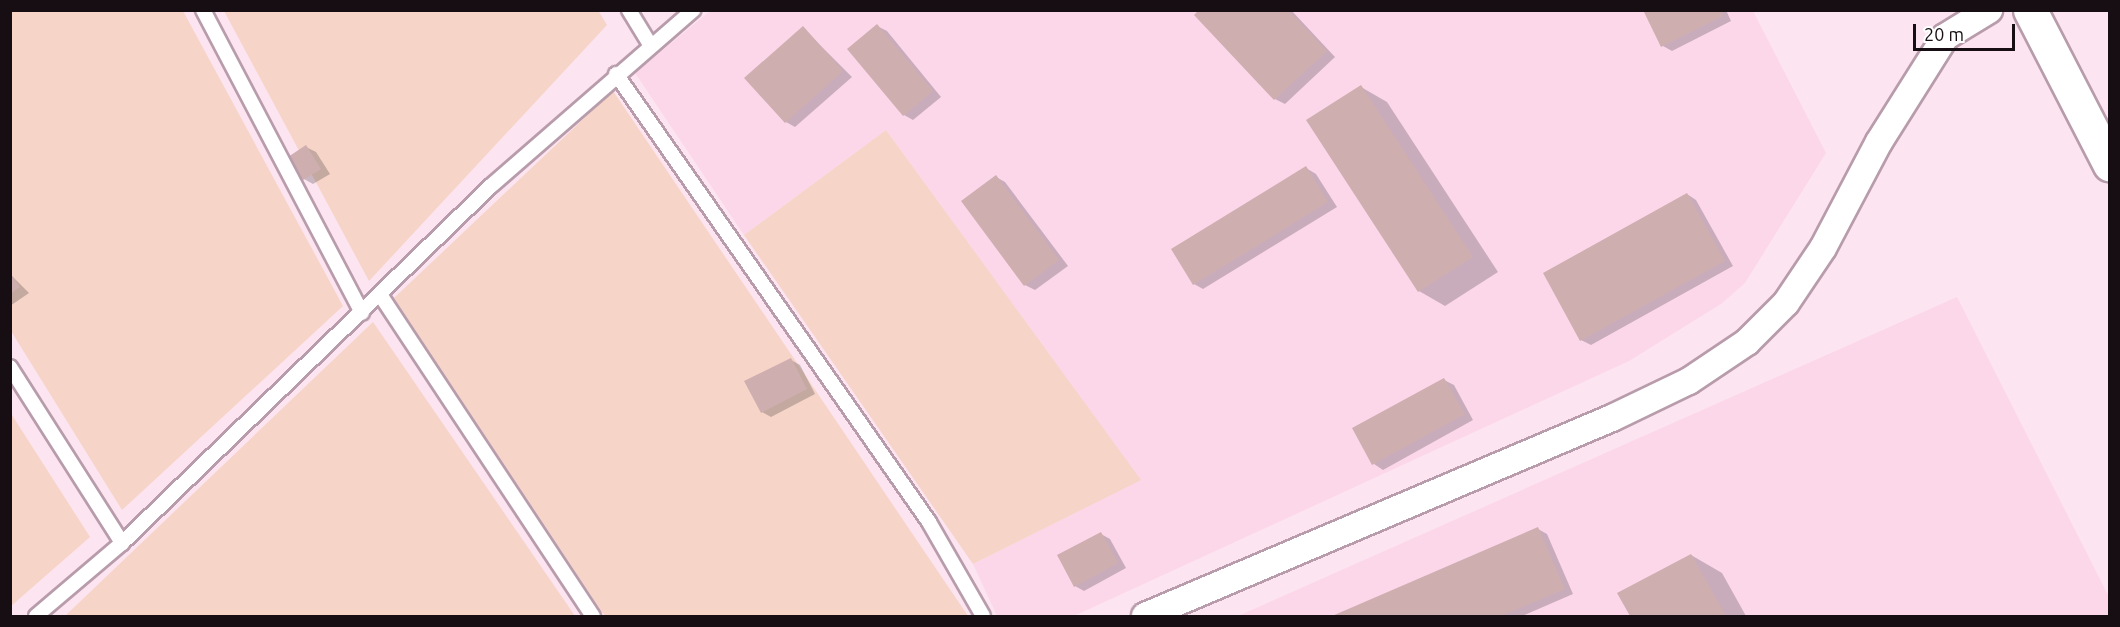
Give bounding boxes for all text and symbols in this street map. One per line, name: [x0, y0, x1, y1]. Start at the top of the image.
scale bar: [1916, 12, 2018, 50]
text: 20 m: [1924, 24, 1964, 44]

